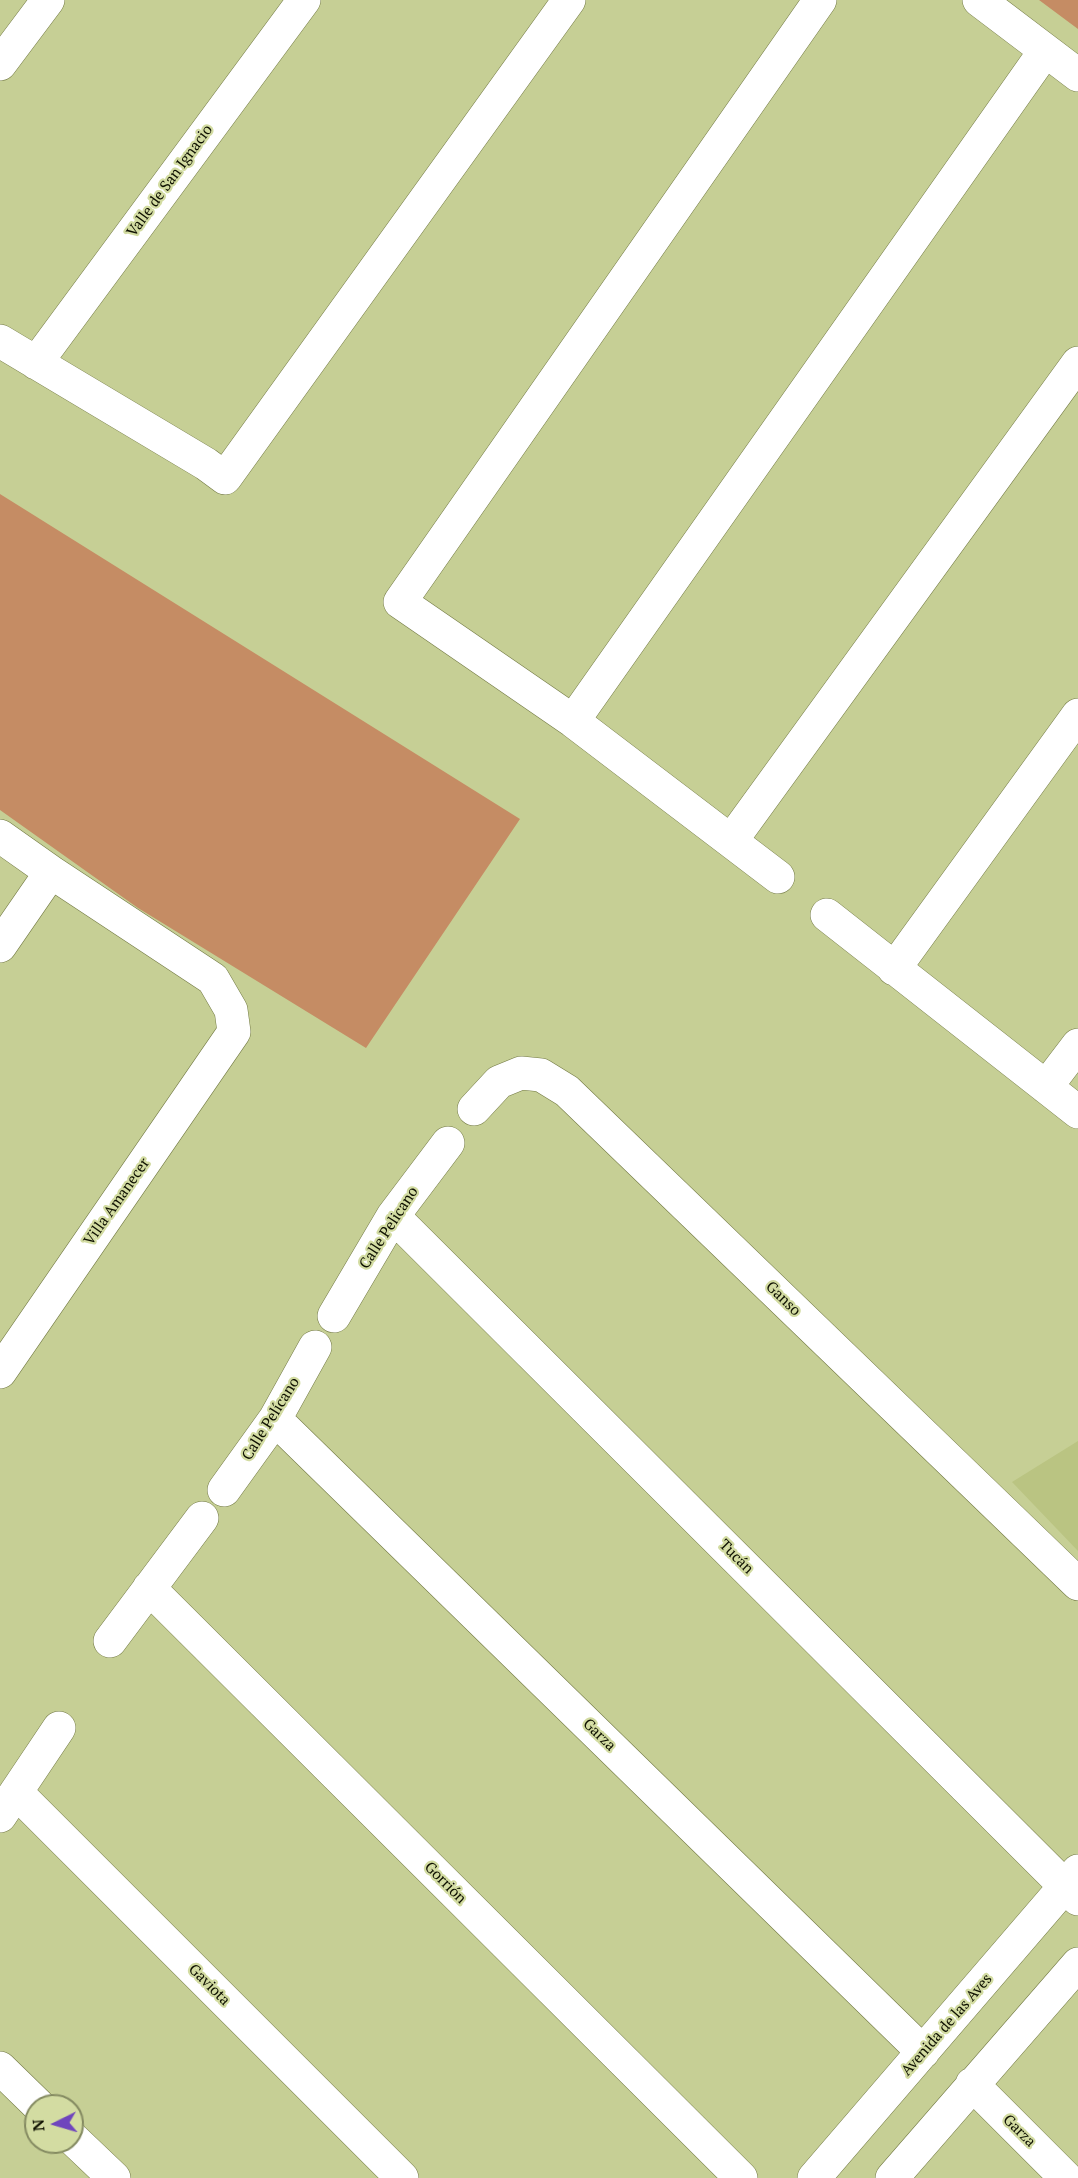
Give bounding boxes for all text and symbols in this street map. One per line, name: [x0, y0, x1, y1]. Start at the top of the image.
street label: Valle de San Ignacio: [123, 122, 217, 240]
street label: Villa Amanecer: [80, 1155, 154, 1249]
street label: Calle Pelicano: [356, 1184, 422, 1272]
street label: Ganso: [762, 1278, 804, 1320]
street label: Calle Pelícano: [238, 1374, 304, 1464]
street label: Tucán: [715, 1536, 757, 1578]
street label: Garza: [579, 1715, 619, 1755]
street label: Gorrión: [420, 1858, 470, 1908]
street label: Gaviota: [185, 1961, 233, 2009]
street label: Avenida de las Aves: [898, 1970, 996, 2080]
north arrow: [24, 2094, 84, 2154]
street label: Garza: [999, 2111, 1039, 2151]
text: N: [27, 2118, 50, 2132]

